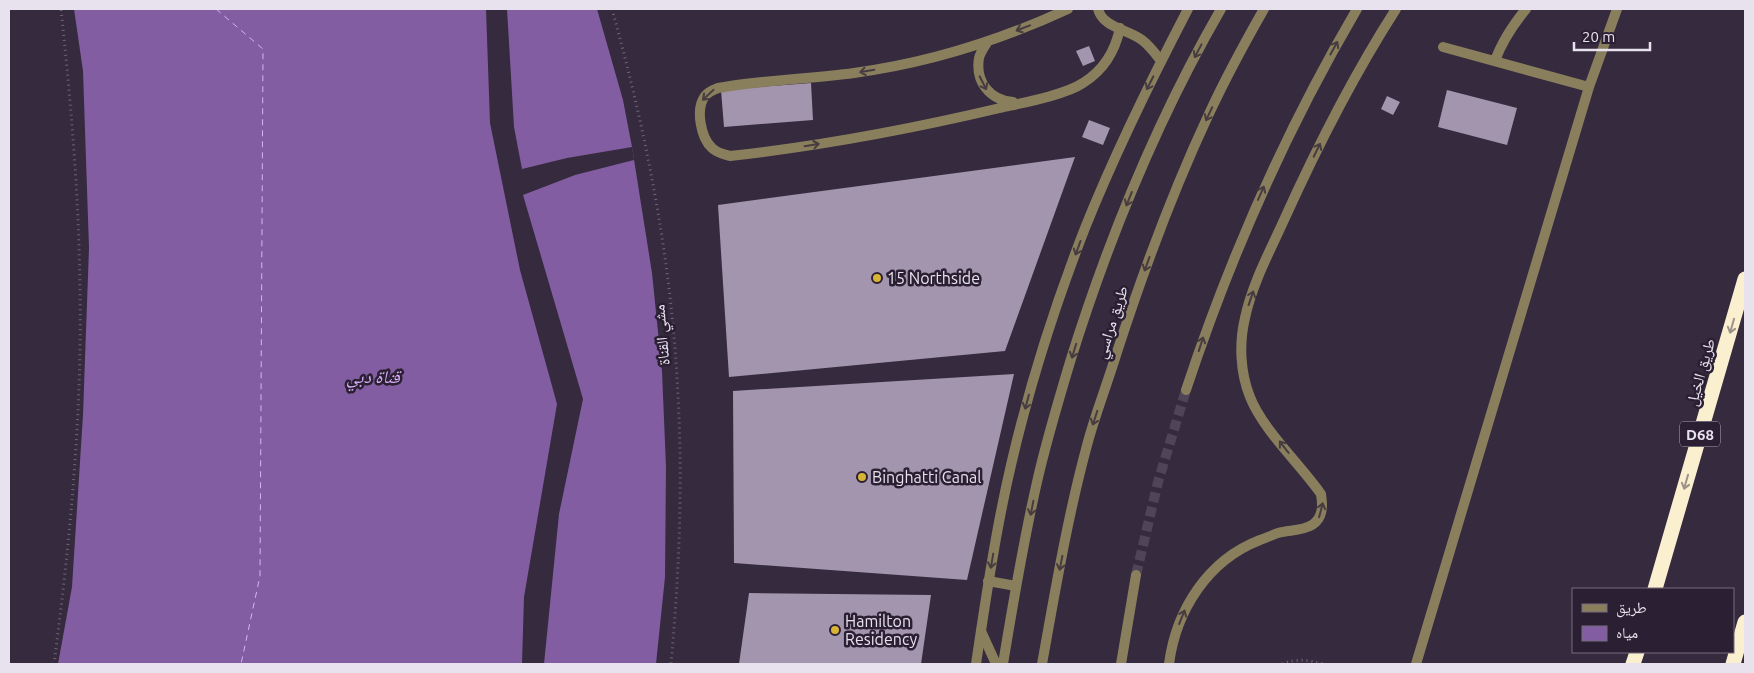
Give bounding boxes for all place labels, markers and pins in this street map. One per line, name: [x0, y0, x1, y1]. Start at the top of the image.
place label: 15 Northside: [887, 269, 980, 287]
marker: 15 Northside: [871, 272, 883, 284]
place label: Binghatti Canal: [872, 468, 981, 486]
marker: Binghatti Canal: [856, 471, 868, 483]
place label: Hamilton Residency: [845, 612, 918, 648]
marker: Hamilton Residency: [829, 624, 841, 636]

